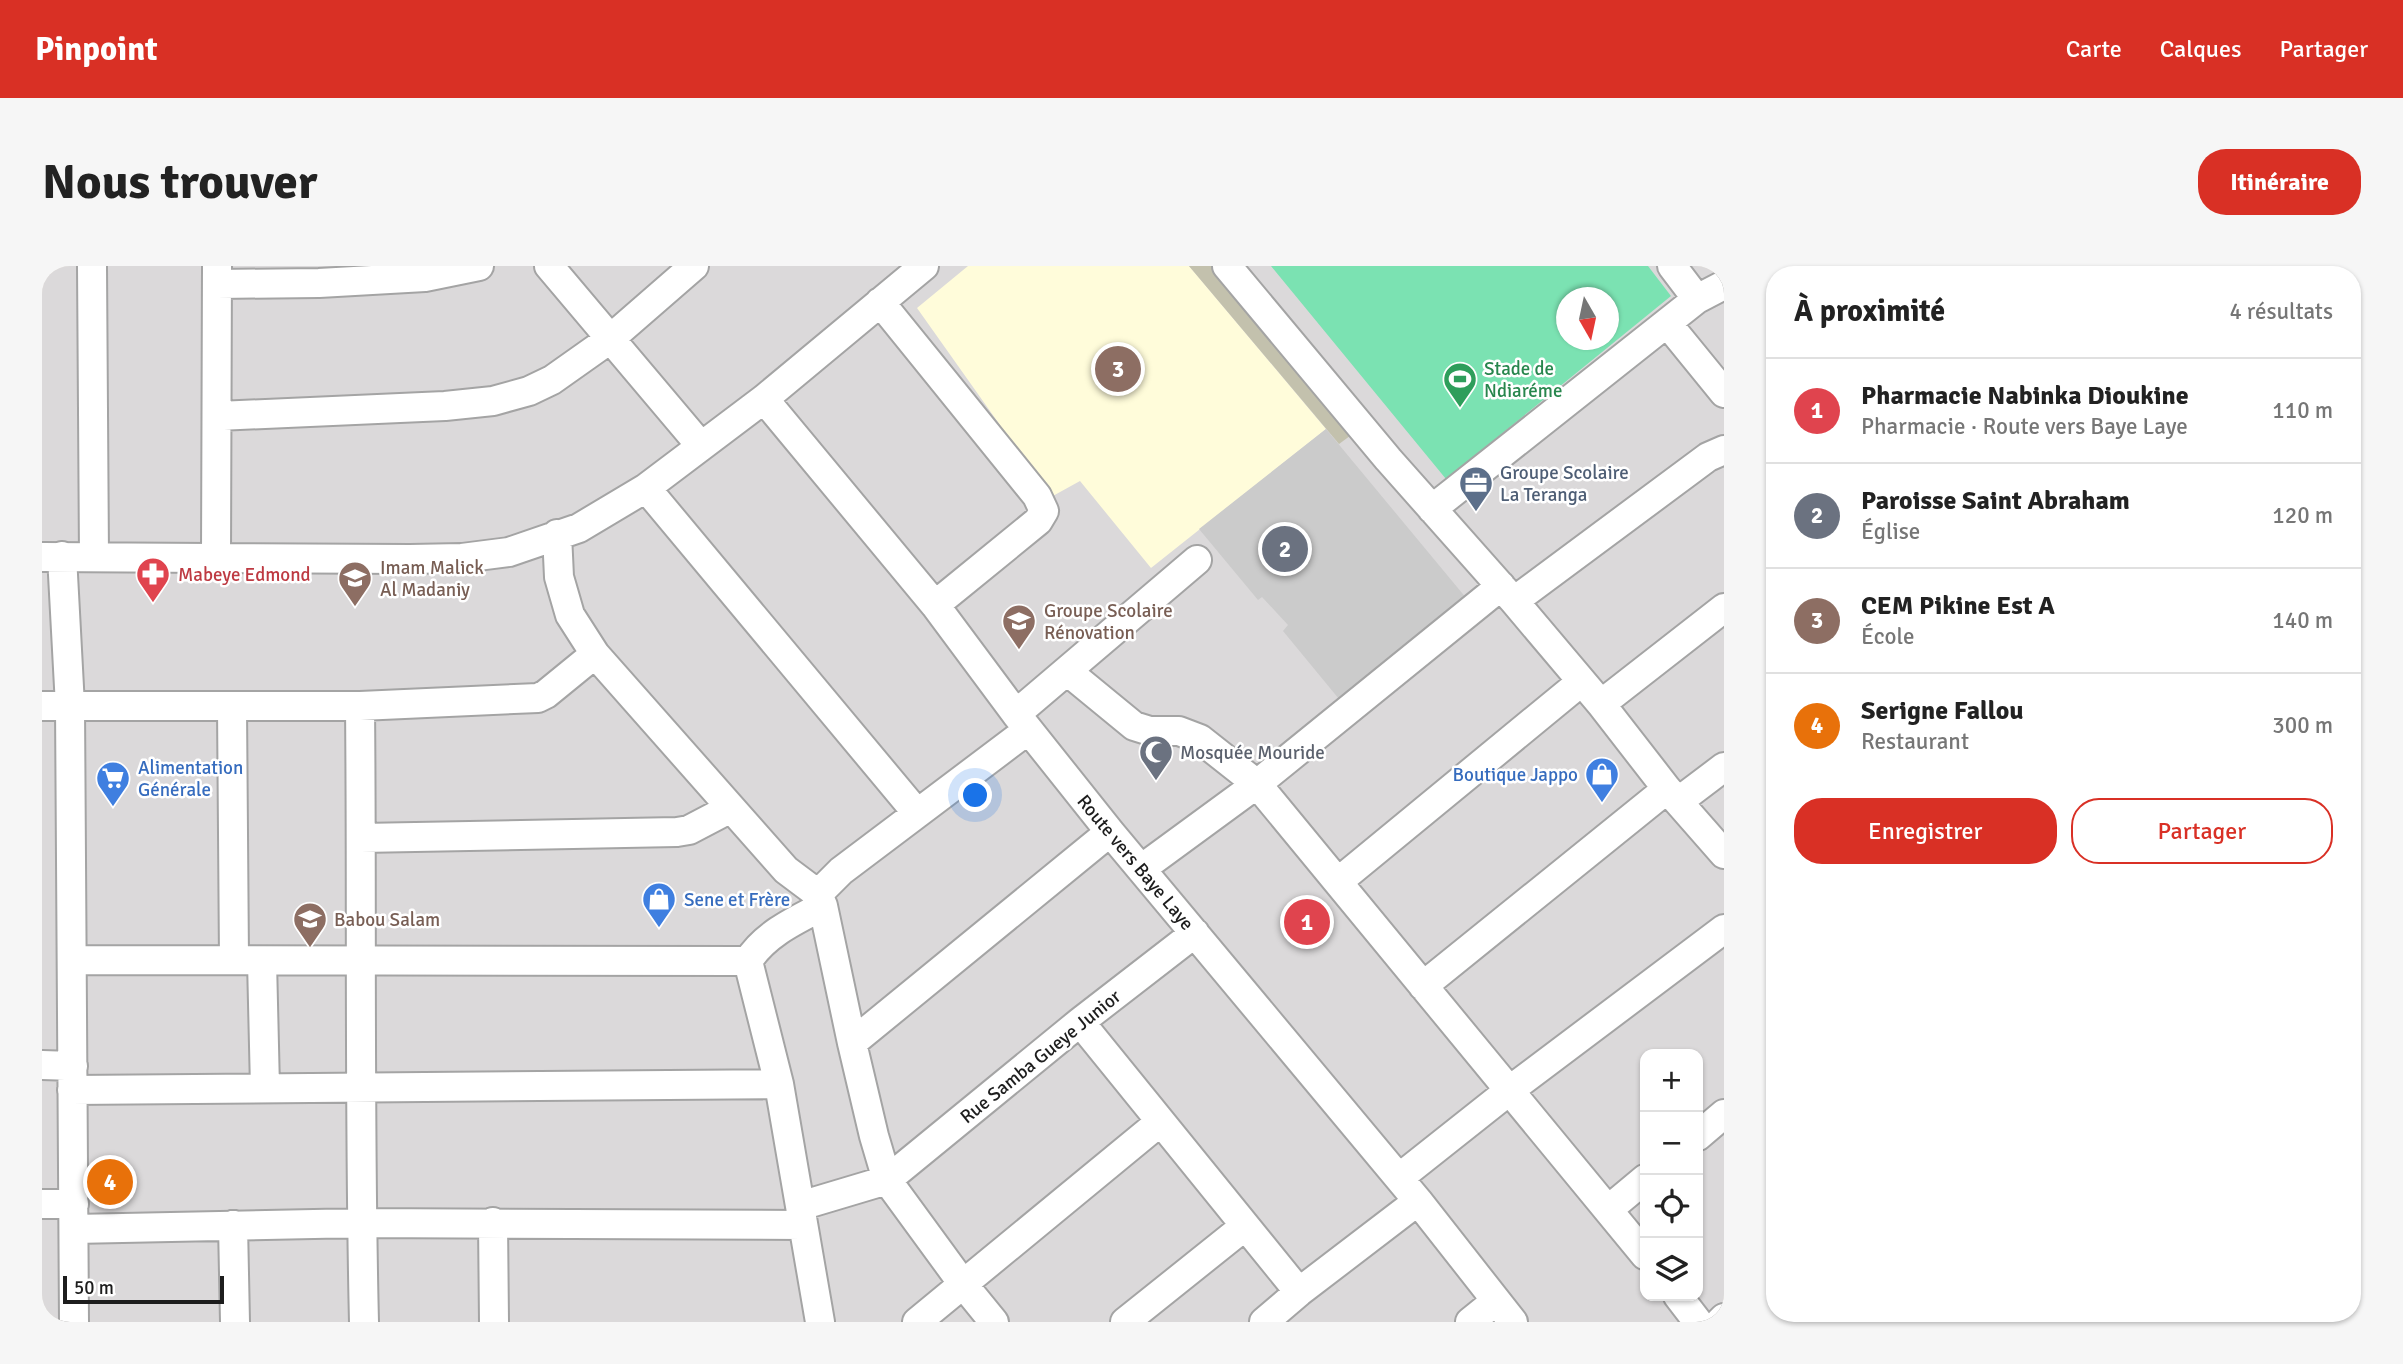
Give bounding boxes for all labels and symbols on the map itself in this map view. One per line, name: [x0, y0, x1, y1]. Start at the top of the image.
north arrow: [1556, 287, 1619, 350]
pin: 3: [1095, 343, 1141, 395]
place label: Stade de Ndiaréme: [1484, 357, 1563, 403]
sports icon: Stade de Ndiaréme: [1441, 360, 1479, 409]
place label: Groupe Scolaire La Teranga: [1500, 461, 1629, 507]
office icon: Groupe Scolaire La Teranga: [1457, 464, 1495, 513]
pin: 2: [1262, 523, 1308, 575]
pharmacy icon: Mabeye Edmond: [134, 555, 172, 604]
place label: Imam Malick Al Madaniy: [380, 556, 484, 602]
school or university icon: Imam Malick Al Madaniy: [336, 559, 374, 608]
place label: Mabeye Edmond: [178, 563, 311, 587]
place label: Groupe Scolaire Rénovation: [1044, 599, 1173, 645]
school or university icon: Groupe Scolaire Rénovation: [1000, 602, 1038, 651]
mosque icon: Mosquée Mouride: [1137, 733, 1175, 782]
place label: Mosquée Mouride: [1180, 741, 1325, 765]
shop icon: Boutique Jappo: [1583, 755, 1621, 804]
place label: Alimentation Générale: [138, 756, 243, 802]
supermarket icon: Alimentation Générale: [94, 759, 132, 808]
place label: Boutique Jappo: [1453, 763, 1578, 787]
your location: [958, 778, 992, 812]
street label: Route vers Baye Laye: [1072, 790, 1199, 935]
shop icon: Sene et Frère: [640, 880, 678, 929]
place label: Sene et Frère: [684, 888, 790, 912]
pin: 1: [1284, 896, 1330, 948]
school or university icon: Babou Salam: [291, 900, 329, 949]
place label: Babou Salam: [334, 908, 440, 932]
street label: Rue Samba Gueye Junior: [955, 985, 1126, 1129]
pin: 4: [87, 1156, 133, 1208]
scale bar: [63, 1273, 224, 1305]

